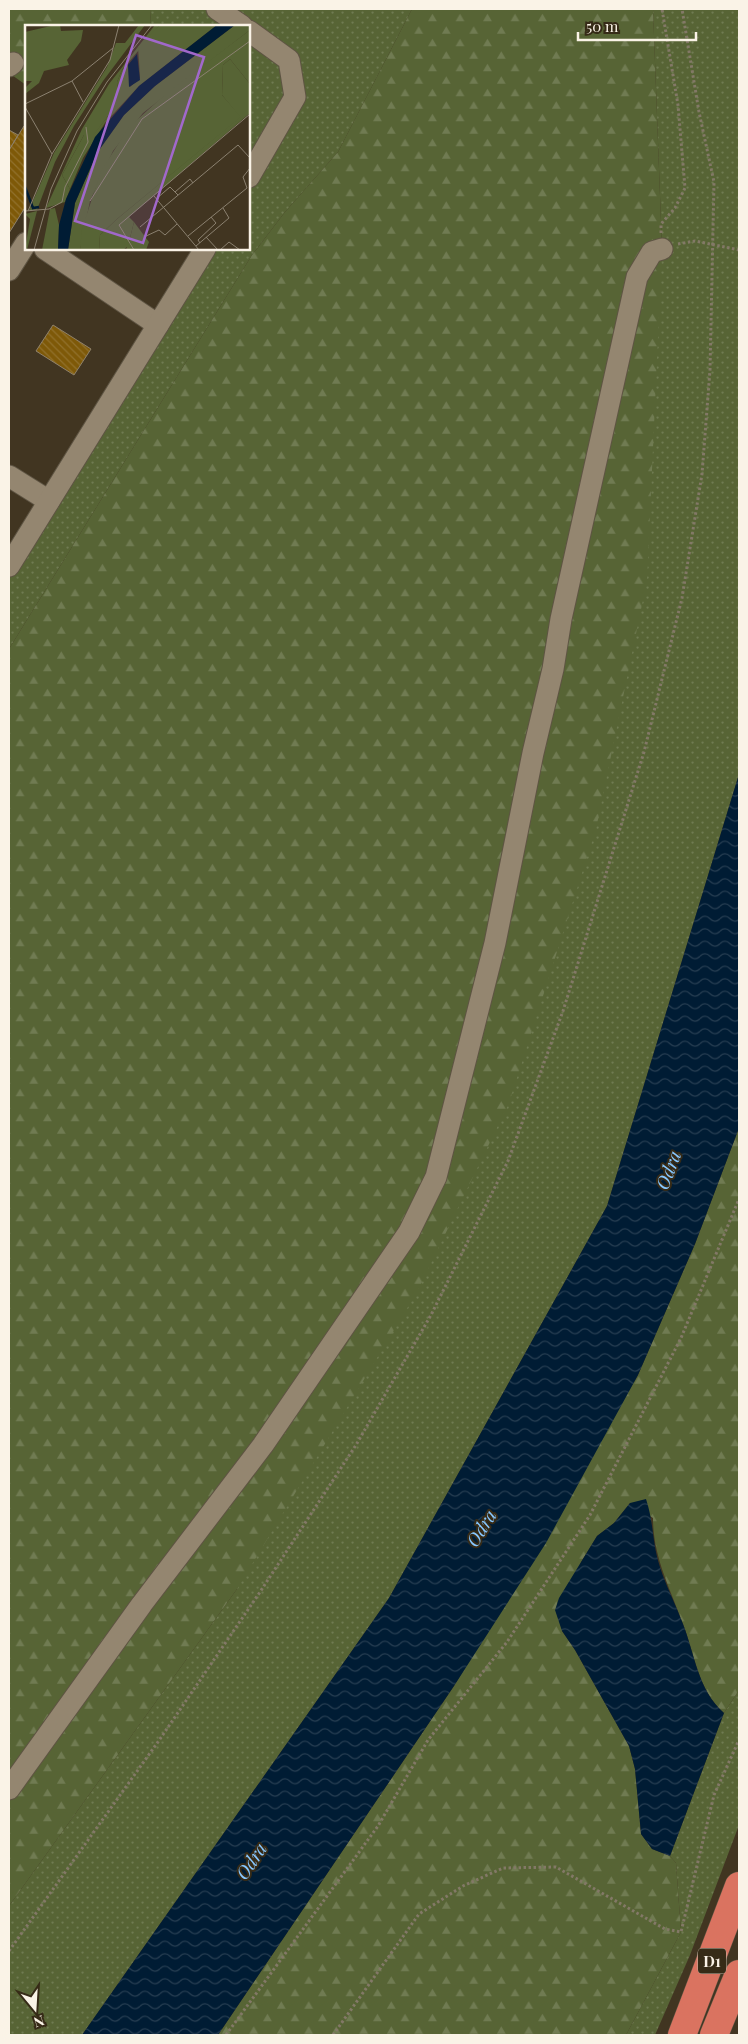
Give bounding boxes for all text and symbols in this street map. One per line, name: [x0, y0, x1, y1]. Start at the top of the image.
scale bar: [578, 10, 696, 42]
text: 50 m: [586, 16, 619, 36]
inset map: [25, 25, 250, 250]
water label: Odra: [650, 1147, 686, 1193]
water label: Odra: [460, 1505, 502, 1551]
water label: Odra: [230, 1838, 272, 1884]
road number: D1: [698, 1948, 726, 1974]
north arrow: [10, 1984, 60, 2034]
text: N: [31, 2011, 47, 2032]

